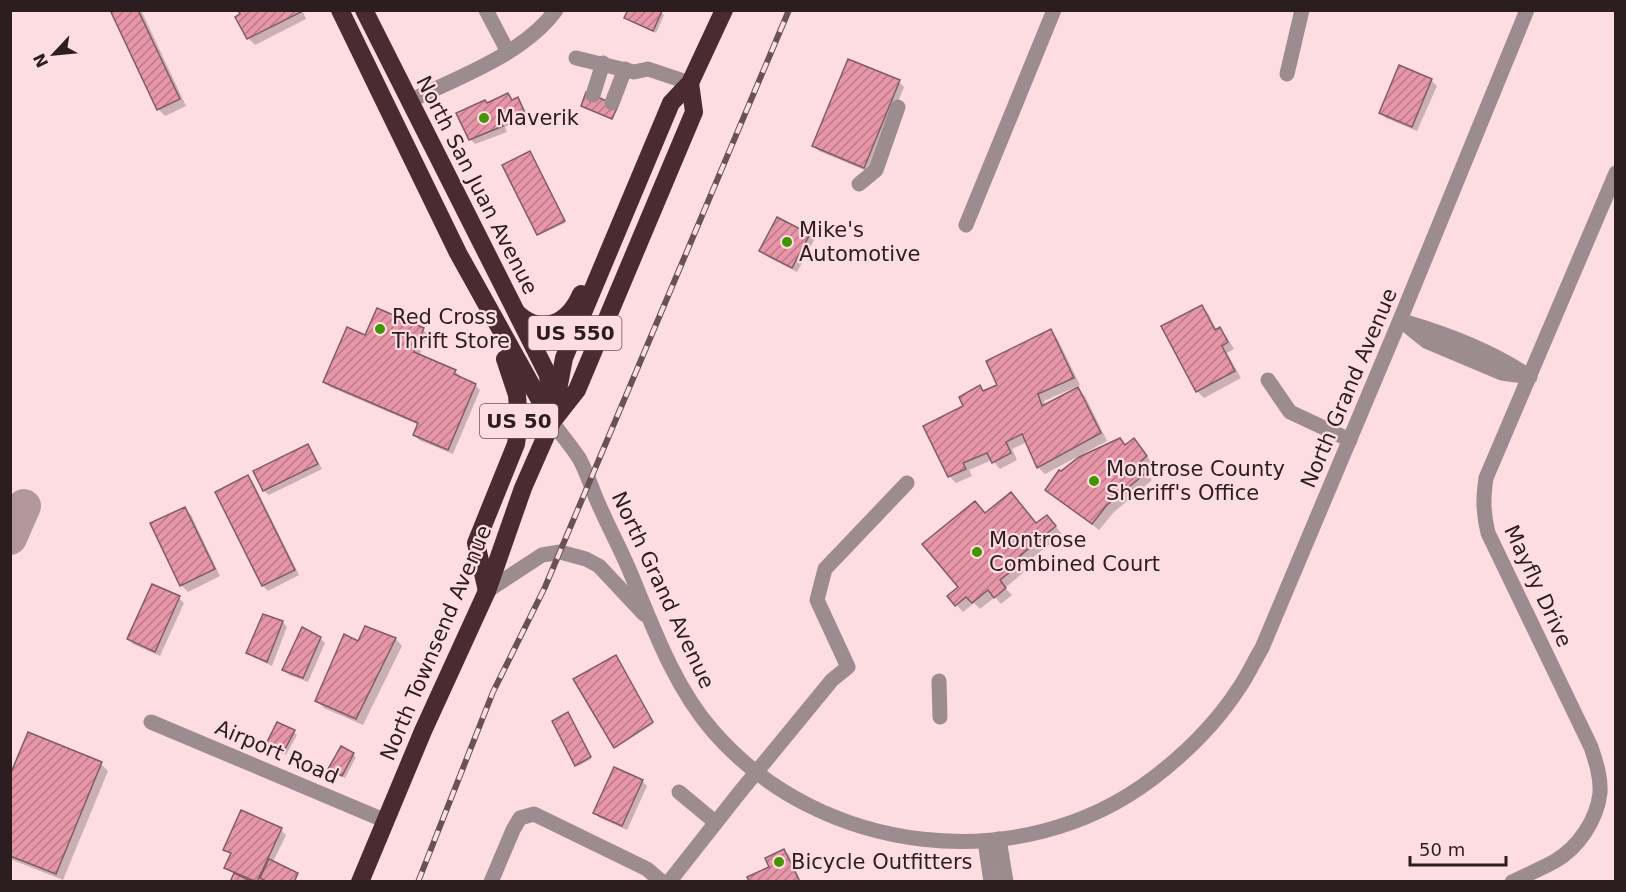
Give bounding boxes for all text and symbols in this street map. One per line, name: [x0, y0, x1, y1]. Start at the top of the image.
north arrow: [24, 24, 84, 84]
text: N: [29, 50, 52, 71]
street label: North San Juan Avenue: [411, 72, 543, 298]
place label: Maverik: [496, 106, 580, 130]
marker: Maverik: [477, 111, 491, 125]
place label: Mike's Automotive: [799, 218, 920, 266]
marker: Mike's Automotive: [780, 235, 794, 249]
street label: North Grand Avenue: [1296, 285, 1402, 491]
place label: Red Cross Thrift Store: [391, 305, 510, 353]
road number: US 550: [528, 316, 622, 350]
marker: Red Cross Thrift Store: [373, 322, 387, 336]
road number: US 50: [480, 404, 558, 438]
place label: Montrose County Sheriff's Office: [1106, 457, 1285, 505]
marker: Montrose County Sheriff's Office: [1087, 474, 1101, 488]
street label: North Grand Avenue: [607, 488, 719, 692]
street label: Mayfly Drive: [1499, 521, 1577, 651]
street label: North Townsend Avenue: [375, 522, 497, 764]
place label: Montrose Combined Court: [989, 528, 1160, 576]
marker: Montrose Combined Court: [970, 545, 984, 559]
street label: Airport Road: [212, 715, 342, 789]
scale bar: [1410, 829, 1506, 867]
text: 50 m: [1419, 839, 1465, 860]
place label: Bicycle Outfitters: [791, 850, 972, 874]
marker: Bicycle Outfitters: [772, 855, 786, 869]

